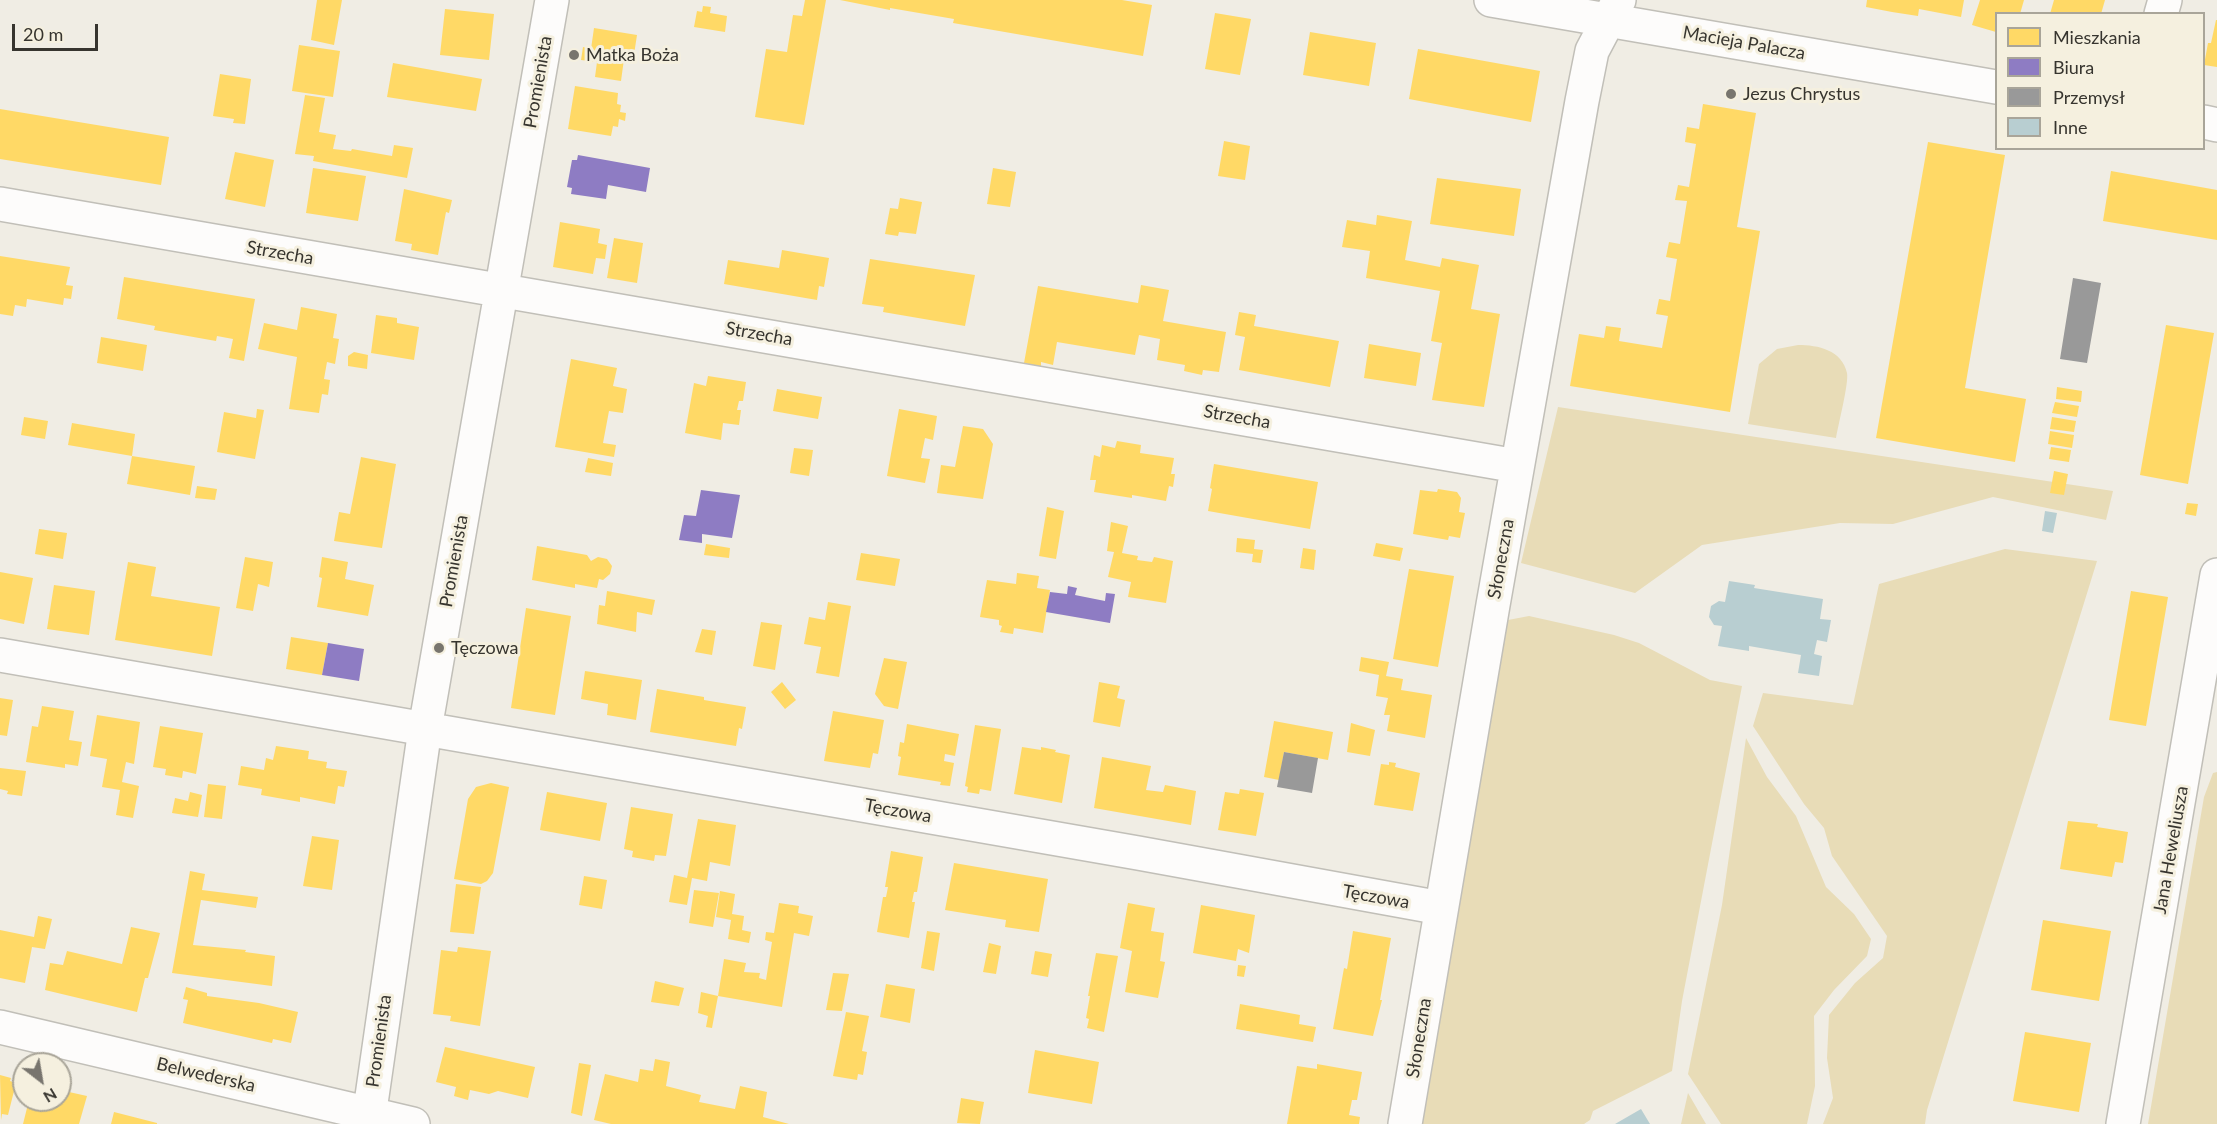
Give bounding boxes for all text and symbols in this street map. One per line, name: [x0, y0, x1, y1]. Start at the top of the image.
scale bar: [15, 12, 100, 50]
legend: [1995, 12, 2205, 150]
street label: Macieja Palacza: [1681, 22, 1807, 64]
text: 20 m: [23, 23, 63, 45]
text: Mieszkania: [2053, 26, 2141, 48]
street label: Promienista: [519, 34, 557, 130]
place label: Matka Boża: [586, 44, 679, 66]
marker: Matka Boża: [567, 48, 581, 62]
text: Biura: [2053, 56, 2094, 78]
place label: Jezus Chrystus: [1743, 83, 1860, 105]
text: Przemysł: [2053, 86, 2125, 108]
marker: Jezus Chrystus: [1724, 87, 1738, 101]
text: Inne: [2053, 116, 2088, 138]
street label: Strzecha: [245, 237, 315, 269]
street label: Strzecha: [724, 318, 794, 350]
street label: Strzecha: [1202, 401, 1272, 433]
street label: Promienista: [435, 513, 473, 609]
street label: Słoneczna: [1483, 517, 1519, 601]
place label: Tęczowa: [451, 637, 519, 659]
marker: Tęczowa: [432, 641, 446, 655]
street label: Jana Heweliusza: [2149, 784, 2193, 916]
street label: Tęczowa: [863, 794, 933, 828]
street label: Tęczowa: [1341, 880, 1411, 914]
street label: Promienista: [362, 993, 396, 1089]
street label: Słoneczna: [1402, 996, 1436, 1080]
north arrow: [12, 1052, 72, 1112]
street label: Belwederska: [154, 1053, 258, 1097]
text: N: [40, 1085, 61, 1107]

